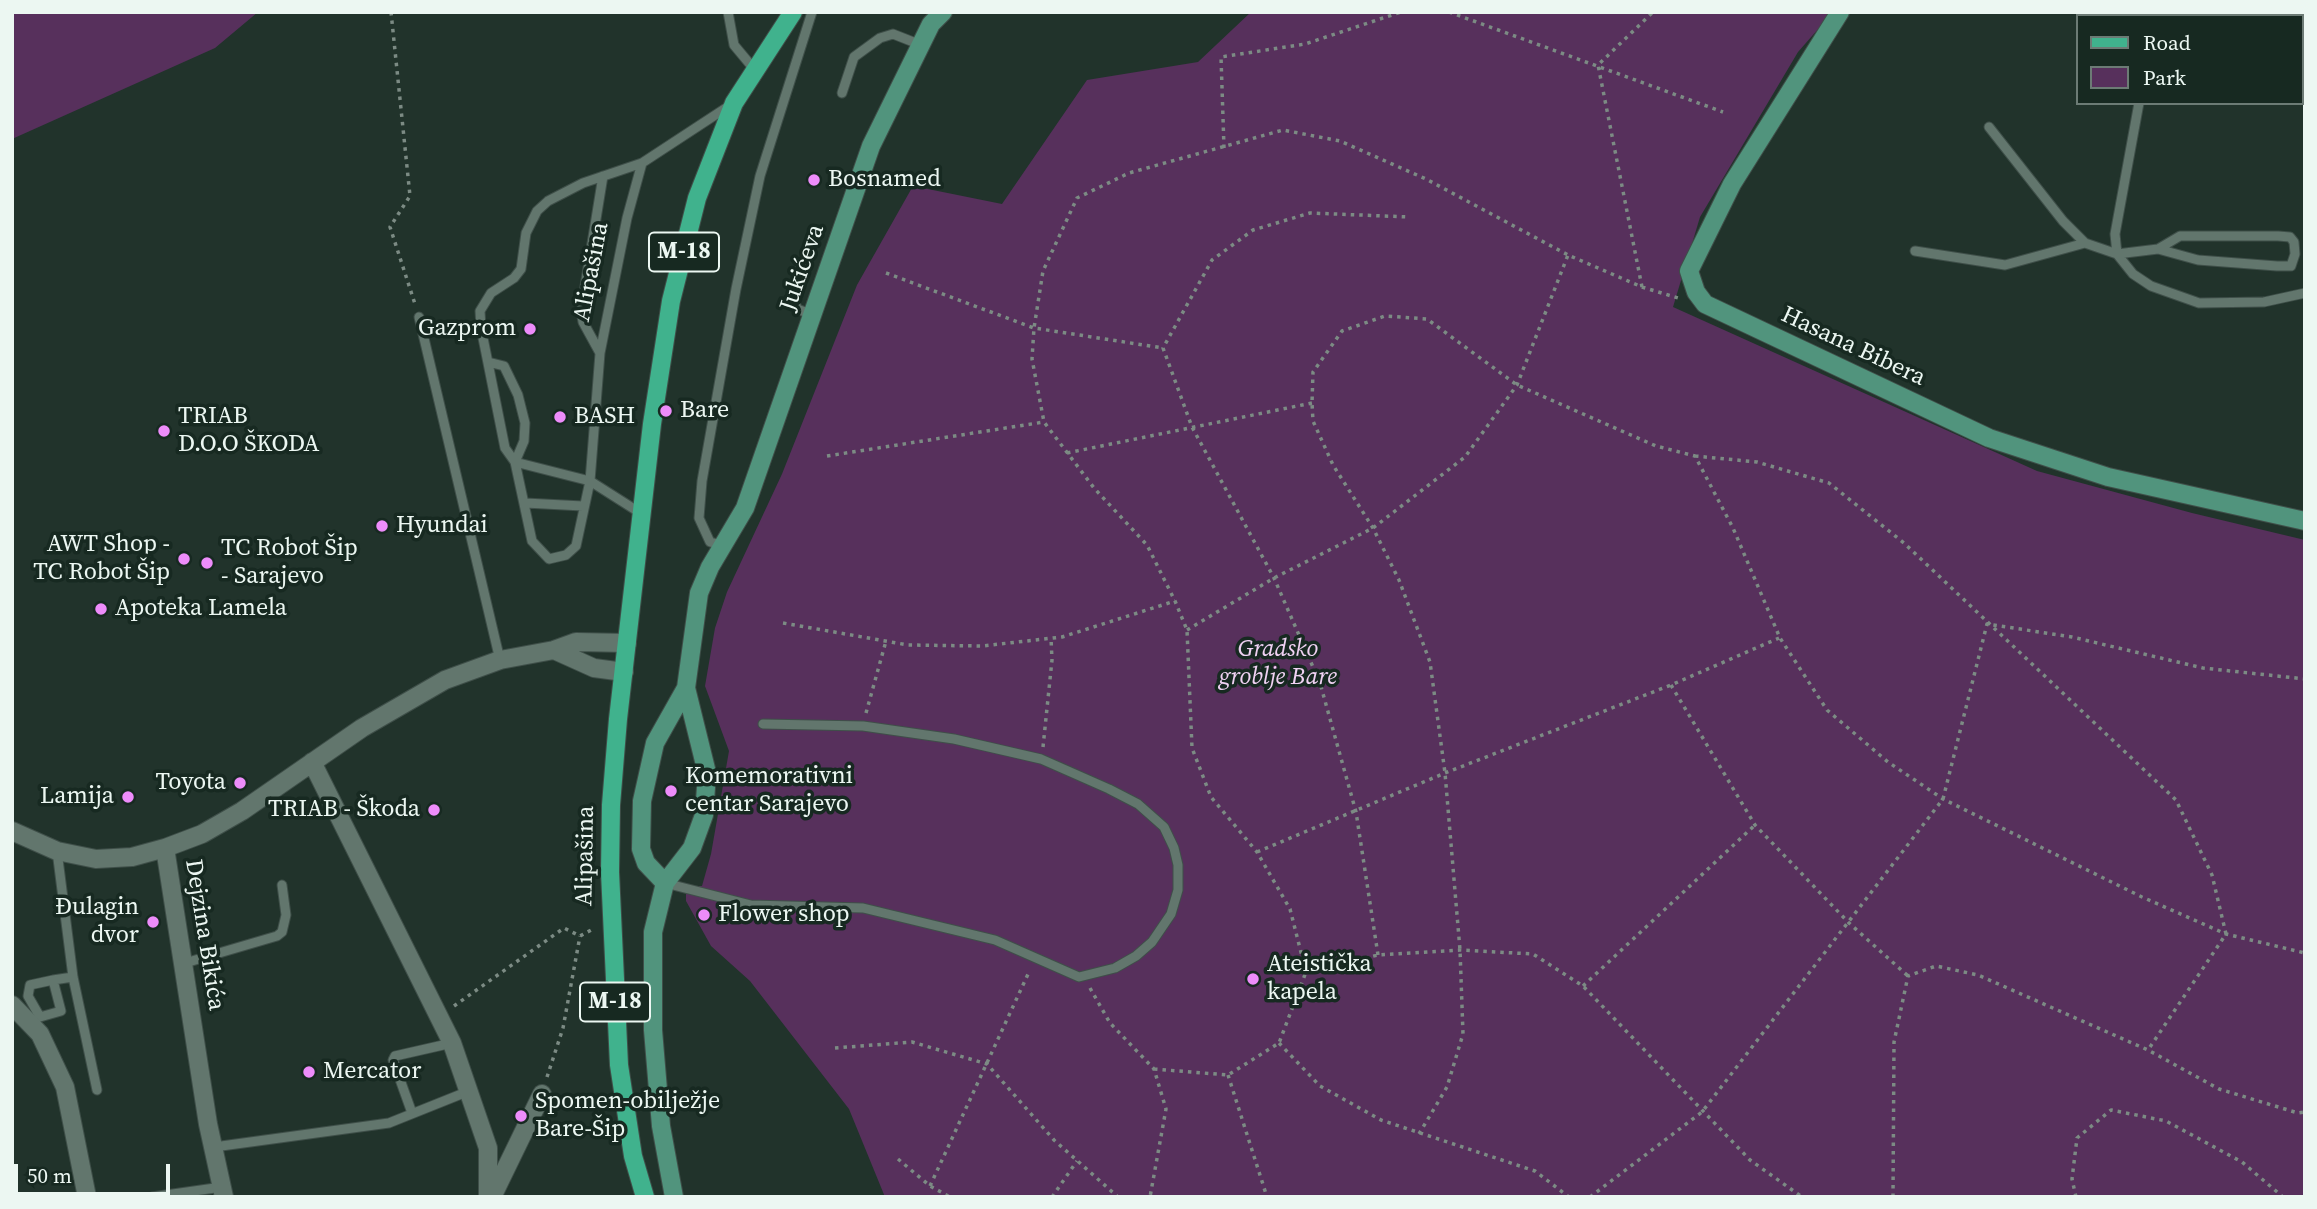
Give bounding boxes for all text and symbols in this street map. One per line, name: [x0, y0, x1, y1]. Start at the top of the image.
legend: [2076, 14, 2303, 105]
text: Road: [2143, 28, 2191, 57]
text: Park: [2143, 63, 2186, 92]
place label: Bosnamed: [828, 166, 941, 194]
marker: Bosnamed: [806, 172, 822, 188]
street label: Alipašina: [568, 220, 616, 324]
street label: Jukićeva: [775, 221, 831, 315]
road number: M-18: [649, 232, 719, 272]
street label: Hasana Bibera: [1776, 301, 1930, 393]
place label: Gazprom: [418, 315, 516, 343]
marker: Gazprom: [522, 321, 538, 337]
place label: Bare: [680, 397, 729, 425]
place label: TRIAB D.O.O ŠKODA: [178, 403, 319, 459]
place label: BASH: [574, 403, 635, 431]
marker: Bare: [658, 403, 674, 419]
marker: BASH: [552, 409, 568, 425]
marker: TRIAB D.O.O ŠKODA: [156, 423, 172, 439]
place label: Hyundai: [396, 512, 488, 540]
marker: Hyundai: [374, 518, 390, 534]
place label: AWT Shop - TC Robot Šip: [33, 531, 170, 587]
place label: TC Robot Šip - Sarajevo: [221, 535, 358, 591]
marker: AWT Shop - TC Robot Šip: [176, 551, 192, 567]
marker: TC Robot Šip - Sarajevo: [199, 555, 215, 571]
place label: Apoteka Lamela: [115, 595, 287, 623]
marker: Apoteka Lamela: [93, 601, 109, 617]
park label: Gradsko groblje Bare: [1219, 636, 1337, 692]
place label: Komemorativni centar Sarajevo: [685, 763, 853, 819]
place label: Toyota: [155, 769, 226, 797]
marker: Toyota: [232, 775, 248, 791]
place label: Lamija: [40, 783, 114, 811]
marker: Komemorativni centar Sarajevo: [663, 783, 679, 799]
marker: Lamija: [120, 789, 136, 805]
place label: TRIAB - Škoda: [268, 796, 420, 824]
marker: TRIAB - Škoda: [426, 802, 442, 818]
street label: Alipašina: [571, 805, 601, 907]
street label: Dejzina Bikića: [178, 857, 230, 1013]
place label: Đulagin dvor: [55, 894, 139, 950]
place label: Flower shop: [718, 901, 850, 929]
marker: Flower shop: [696, 907, 712, 923]
marker: Đulagin dvor: [145, 914, 161, 930]
place label: Ateistička kapela: [1267, 951, 1372, 1007]
marker: Ateistička kapela: [1245, 971, 1261, 987]
road number: M-18: [580, 982, 650, 1021]
place label: Mercator: [323, 1058, 421, 1086]
marker: Mercator: [301, 1064, 317, 1080]
place label: Spomen-obilježje Bare-Šip: [535, 1088, 720, 1144]
marker: Spomen-obilježje Bare-Šip: [513, 1108, 529, 1124]
scale bar: [18, 1150, 173, 1194]
text: 50 m: [27, 1161, 72, 1190]

